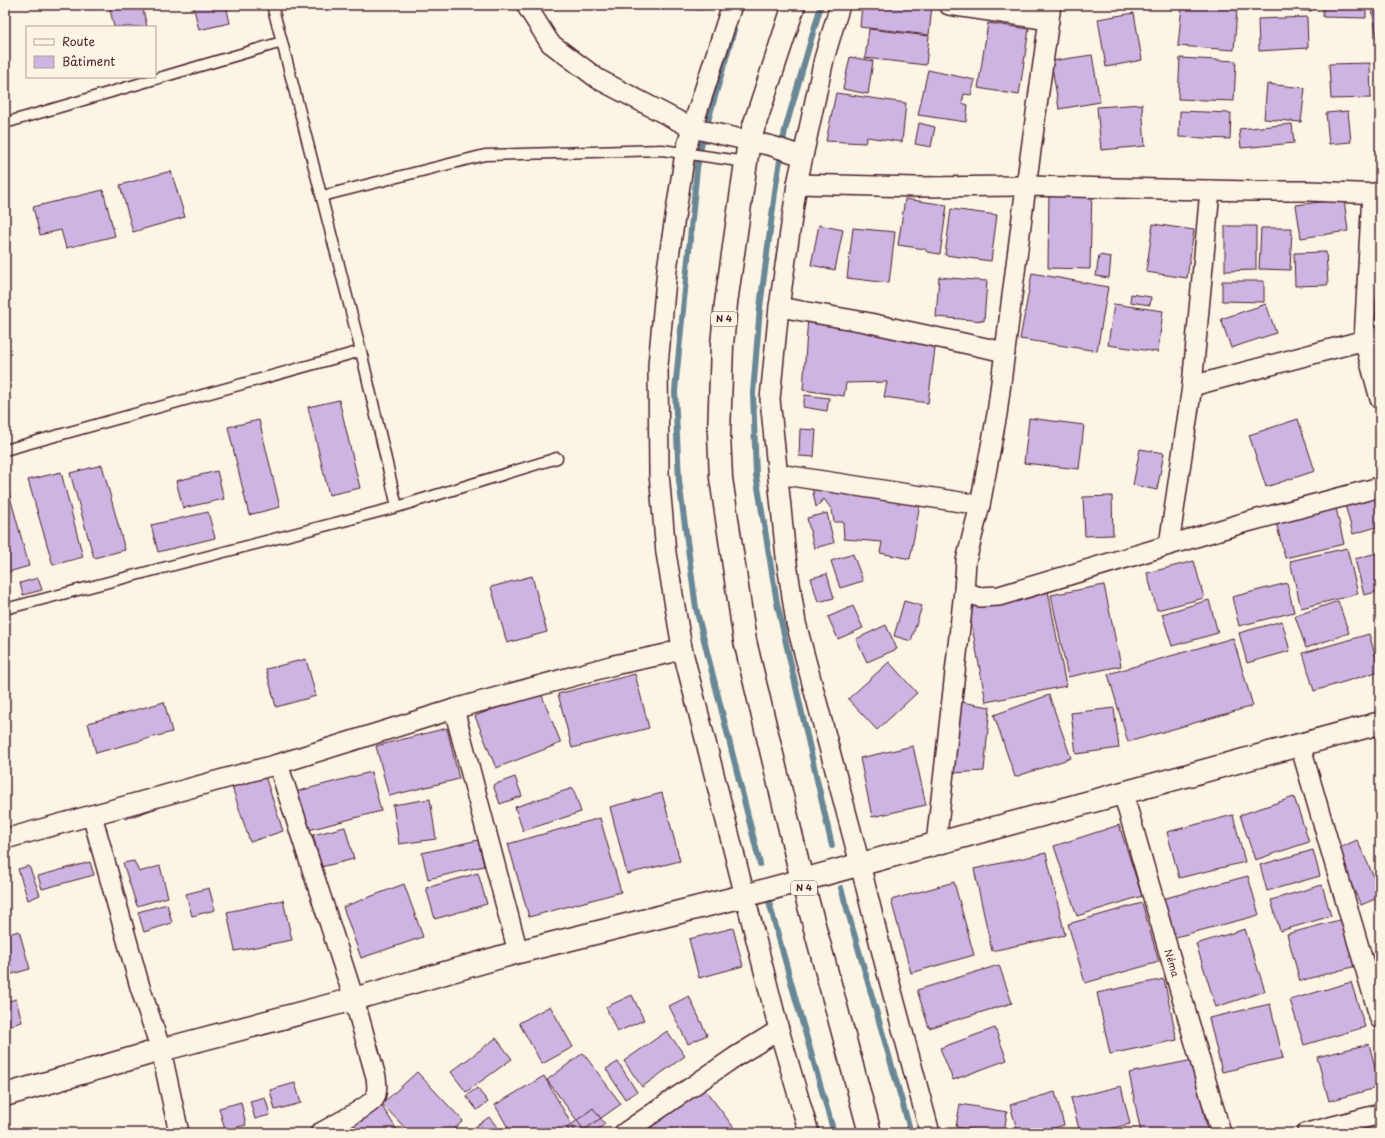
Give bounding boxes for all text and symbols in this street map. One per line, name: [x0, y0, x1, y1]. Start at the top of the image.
legend: [26, 26, 156, 78]
text: Route: [62, 32, 95, 50]
text: Bâtiment: [62, 52, 115, 70]
road number: N 4: [711, 312, 737, 326]
road number: N 4: [791, 881, 817, 895]
street label: Néma: [1161, 947, 1184, 979]

